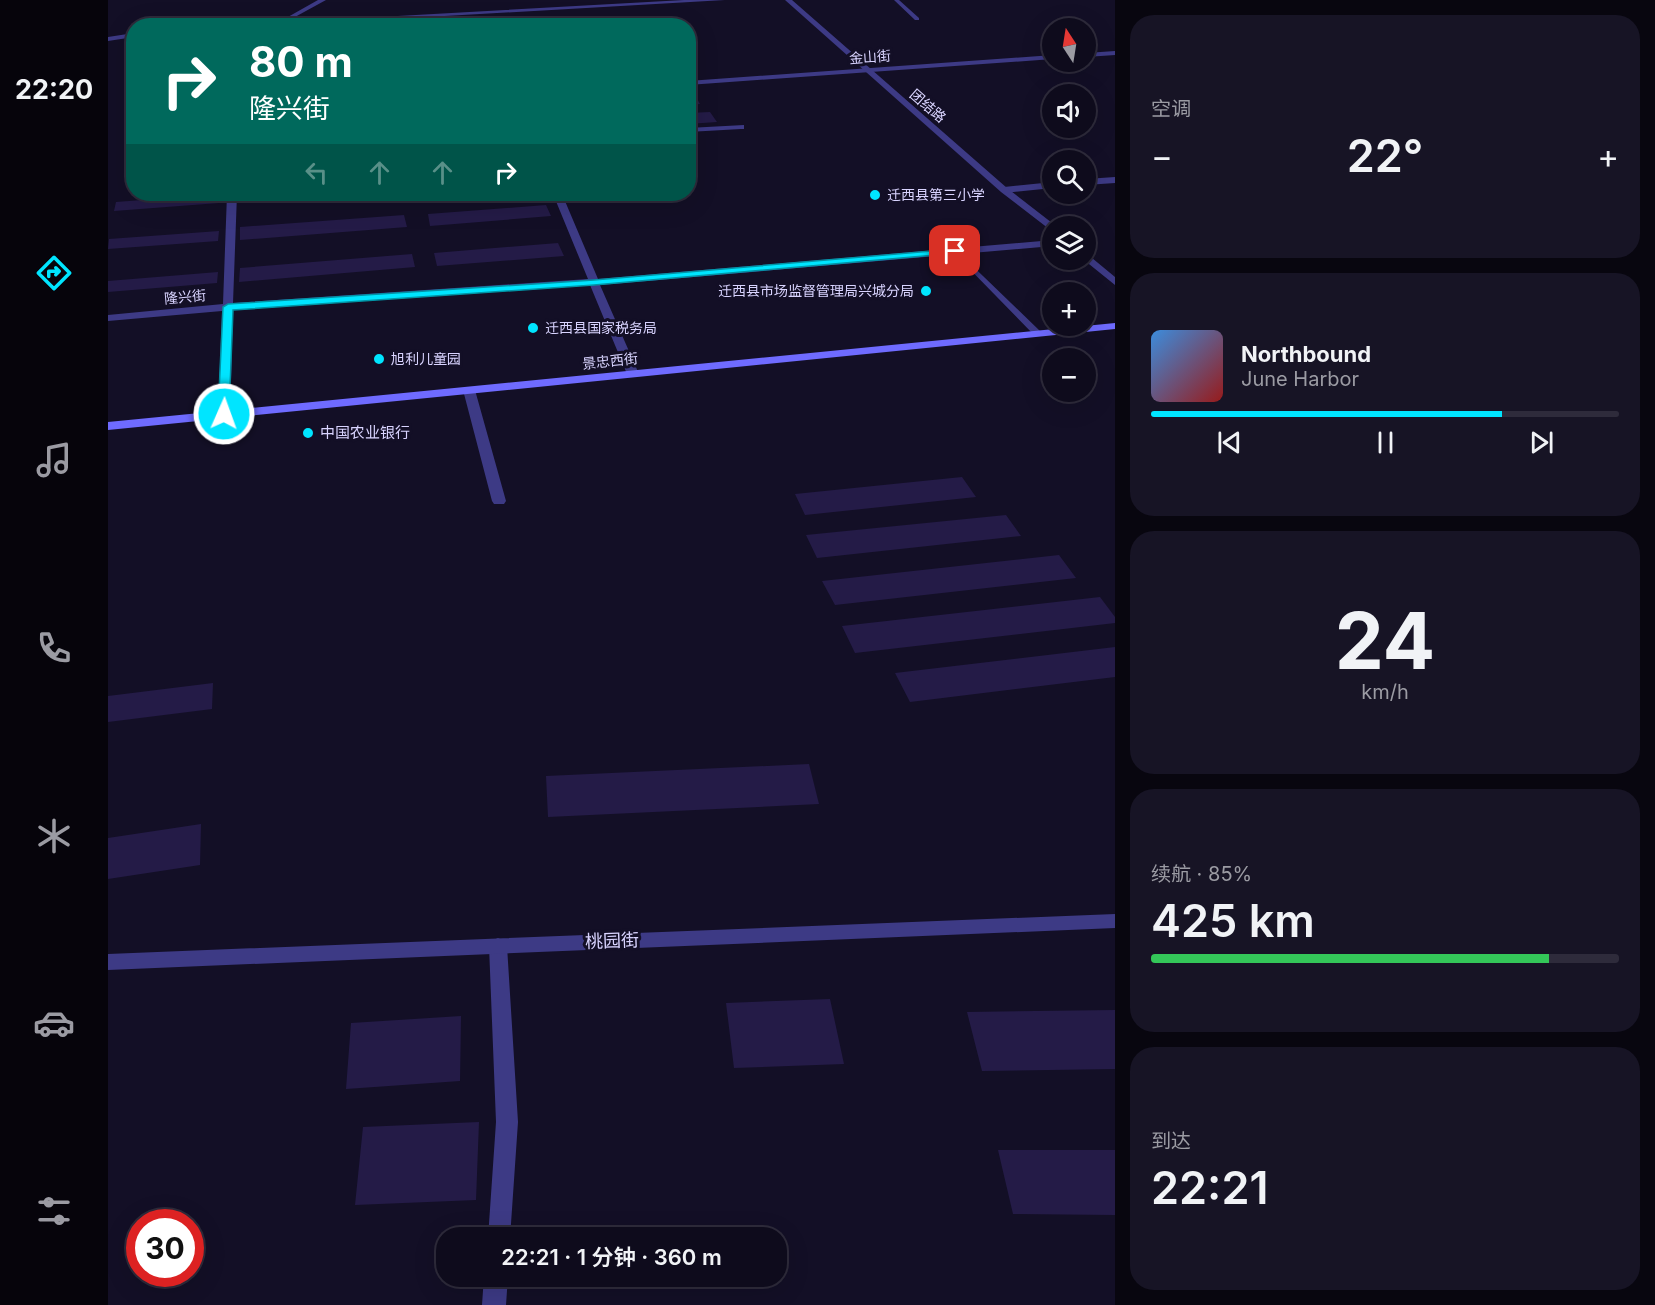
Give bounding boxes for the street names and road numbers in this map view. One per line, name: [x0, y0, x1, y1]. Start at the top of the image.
street label: 金山街: [848, 47, 892, 66]
street label: 团结路: [907, 85, 950, 126]
street label: 隆兴街: [163, 286, 207, 307]
street label: 景忠西街: [581, 349, 639, 372]
street label: 桃园街: [585, 929, 639, 952]

